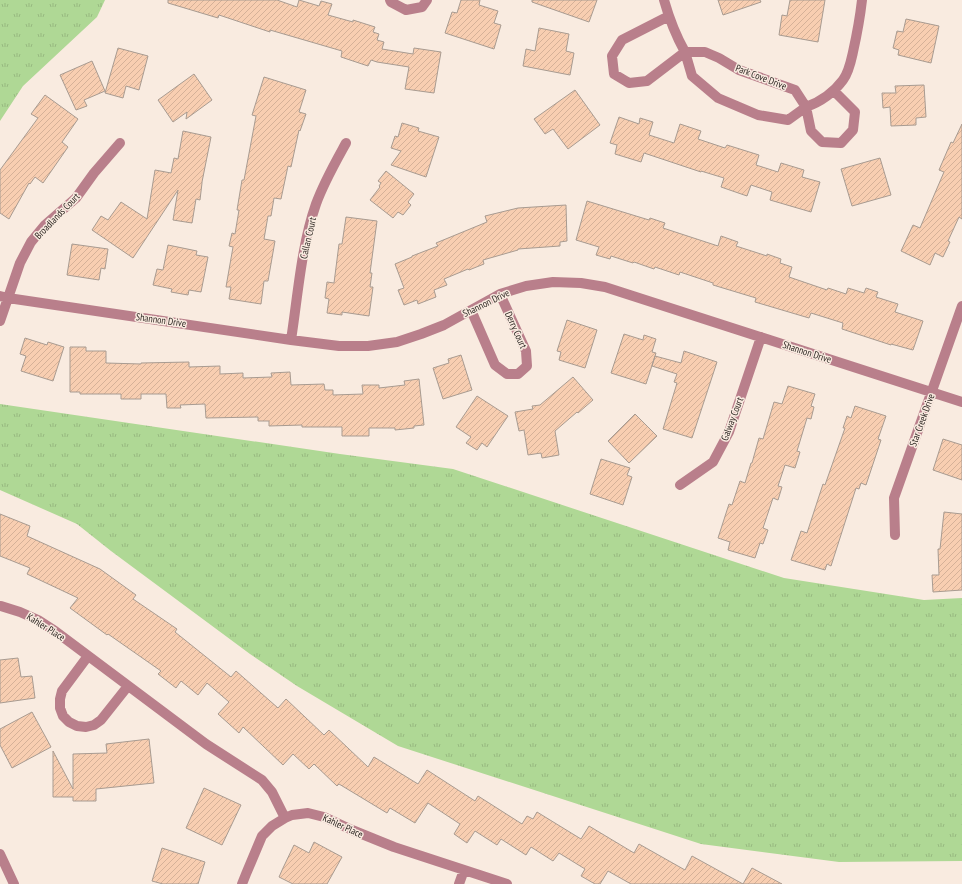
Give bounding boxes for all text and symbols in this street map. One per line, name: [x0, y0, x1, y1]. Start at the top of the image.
street label: Park Cove Drive: [734, 61, 788, 93]
street label: Broadlands Court: [32, 190, 82, 242]
street label: Callan Court: [297, 216, 319, 260]
street label: Shannon Drive: [460, 286, 512, 320]
street label: Derry Court: [502, 309, 530, 351]
street label: Shannon Drive: [135, 310, 187, 330]
street label: Shannon Drive: [781, 338, 833, 366]
street label: Star Creek Drive: [906, 392, 938, 448]
street label: Galway Court: [718, 395, 746, 443]
street label: Kahler Place: [24, 610, 68, 644]
street label: Kahler Place: [321, 811, 365, 841]

